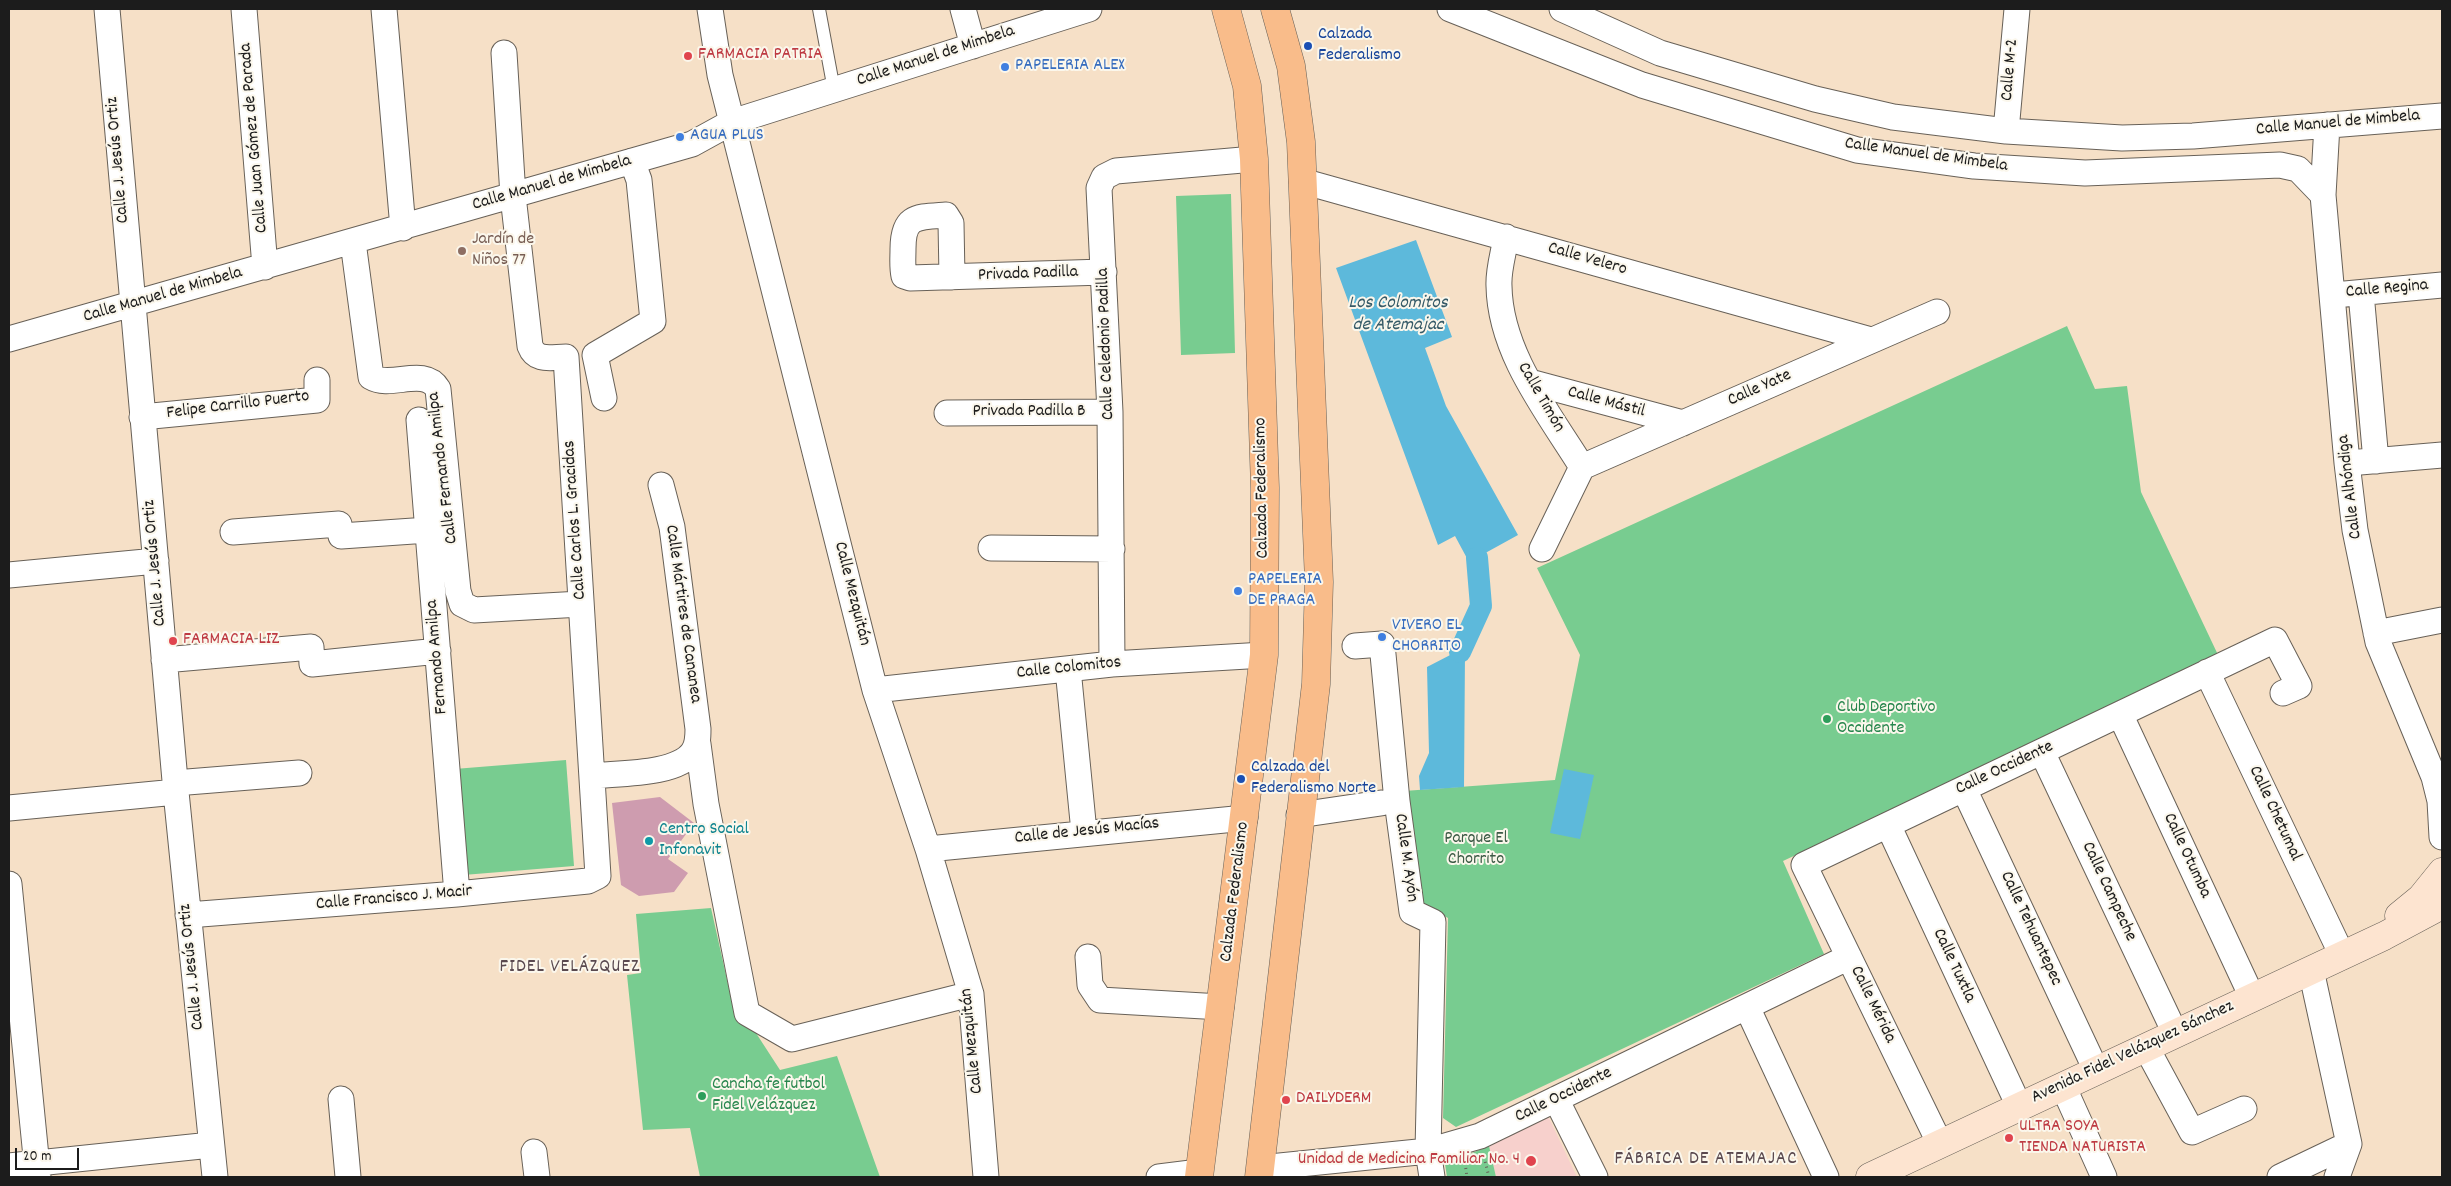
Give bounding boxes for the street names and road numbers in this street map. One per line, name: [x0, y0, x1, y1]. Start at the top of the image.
street label: Calle Manuel de Mimbela: [854, 21, 1018, 93]
street label: Calle M-2: [1998, 38, 2024, 102]
street label: Calle Juan Gómez de Parada: [236, 42, 274, 234]
street label: Calle J. Jesús Ortiz: [103, 96, 135, 224]
street label: Calle Manuel de Mimbela: [2255, 106, 2421, 142]
street label: Calle Manuel de Mimbela: [1843, 134, 2009, 178]
street label: Calle Manuel de Mimbela: [470, 151, 634, 217]
street label: Calle Velero: [1545, 238, 1629, 282]
street label: Privada Padilla: [977, 262, 1079, 288]
street label: Calle Manuel de Mimbela: [81, 263, 245, 329]
street label: Calle Celedonio Padilla: [1094, 267, 1120, 421]
street label: Calle Regina: [2345, 276, 2429, 304]
street label: Calle Timón: [1511, 359, 1569, 437]
street label: Calle Yate: [1725, 365, 1795, 413]
street label: Calle Mástil: [1565, 382, 1647, 424]
street label: Felipe Carrillo Puerto: [165, 387, 311, 425]
street label: Calle Fernando Amilpa: [424, 391, 464, 545]
street label: Privada Padilla B: [972, 402, 1086, 424]
street label: Calzada Federalismo: [1251, 417, 1275, 559]
street label: Calle Alhóndiga: [2334, 434, 2368, 540]
street label: Calle Carlos L. Gracidas: [560, 440, 592, 600]
street label: Calle J. Jesús Ortiz: [140, 499, 172, 627]
street label: Calle Mártires de Cananea: [659, 524, 705, 704]
street label: Calle Mezquitán: [828, 540, 874, 648]
street label: Fernando Amilpa: [422, 599, 454, 715]
street label: Calle Colomitos: [1016, 653, 1122, 685]
street label: Calle Occidente: [1953, 737, 2057, 801]
street label: Calle Chetumal: [2243, 763, 2305, 865]
street label: Calle Otumba: [2157, 810, 2215, 902]
street label: Calle M. Ayón: [1388, 812, 1422, 904]
street label: Calle de Jesús Macías: [1014, 814, 1160, 850]
street label: Calzada Federalismo: [1217, 821, 1255, 963]
street label: Calle Campeche: [2076, 839, 2140, 945]
street label: Calle Tehuantepec: [1994, 868, 2066, 990]
street label: Calle Francisco J. Macir: [315, 881, 473, 917]
street label: Calle J. Jesús Ortiz: [176, 903, 210, 1031]
street label: Calle Tuxtla: [1927, 926, 1979, 1006]
street label: Calle Mérida: [1844, 963, 1900, 1047]
street label: Calle Mezquitán: [957, 987, 989, 1095]
street label: Avenida Fidel Velázquez Sánchez: [2028, 997, 2238, 1109]
street label: Calle Occidente: [1512, 1063, 1616, 1129]

